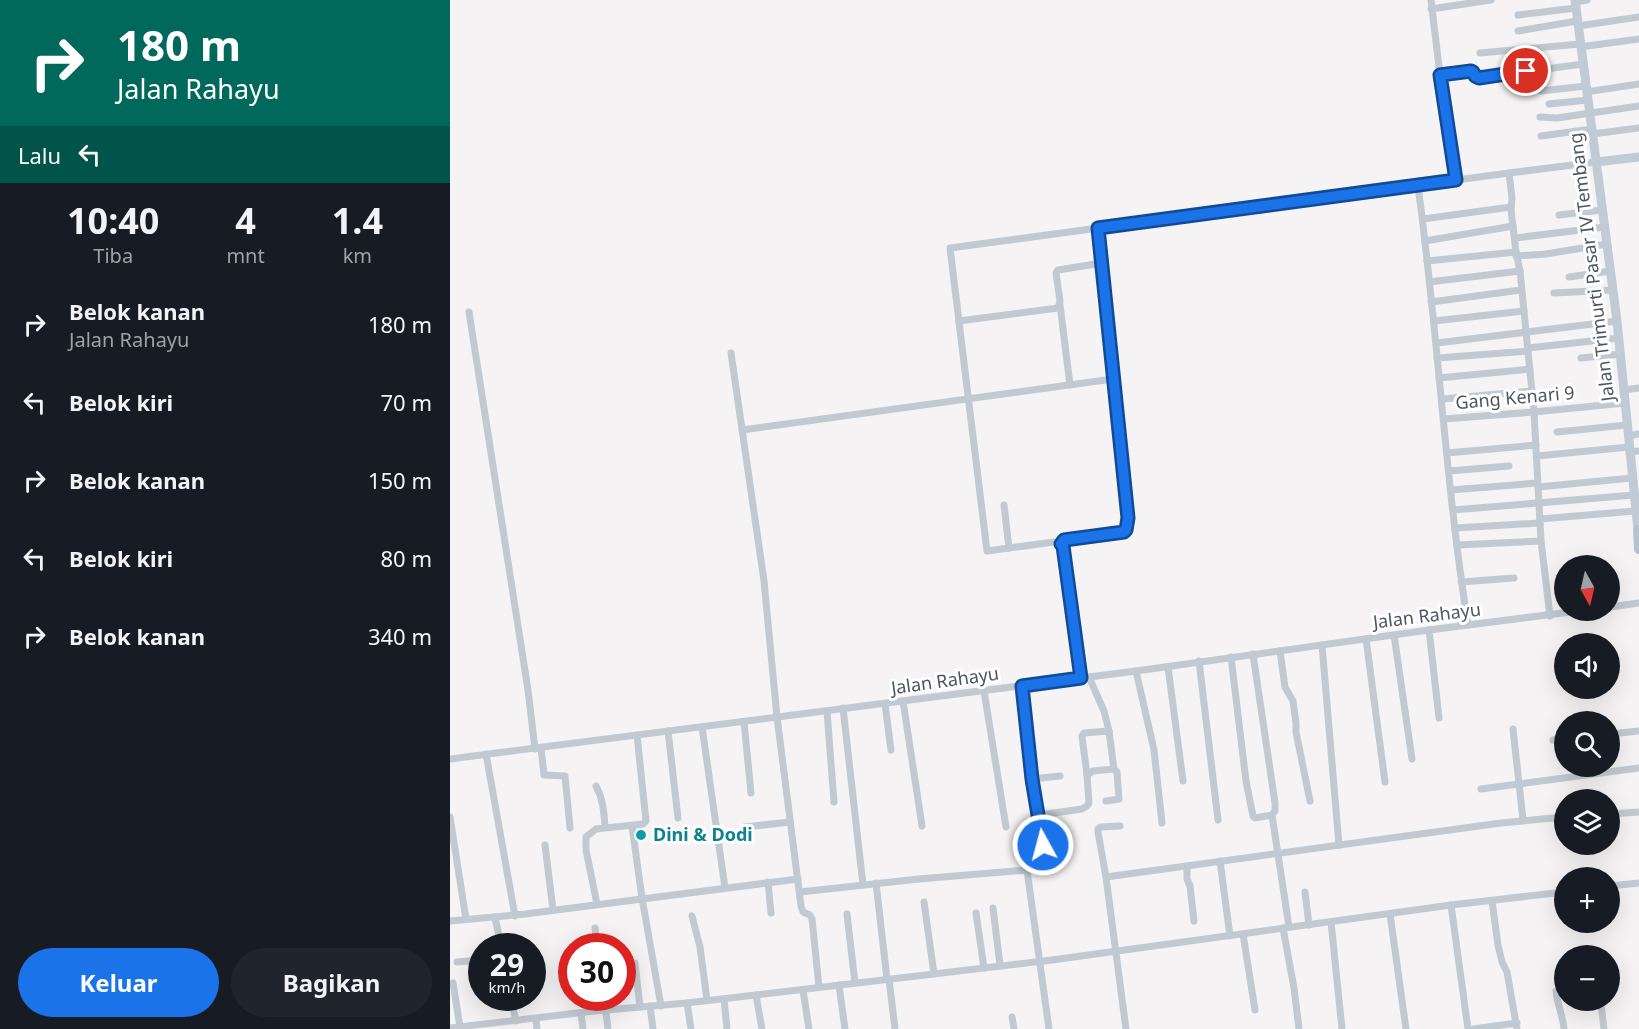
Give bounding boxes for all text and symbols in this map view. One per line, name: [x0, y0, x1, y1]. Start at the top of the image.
text: 180 m: [117, 16, 241, 73]
icon: right: [18, 24, 96, 102]
pin: [1500, 45, 1551, 96]
icon: arrive: [1509, 54, 1542, 87]
text: Jalan Rahayu: [117, 70, 280, 107]
street label: Jalan Trimurti Pasar IV Tembang: [1563, 131, 1620, 405]
icon: left: [73, 138, 106, 171]
text: Lalu: [18, 140, 61, 170]
text: 10:40: [67, 196, 159, 245]
text: 4: [235, 196, 256, 245]
text: 1.4: [332, 196, 383, 245]
text: Tiba: [93, 242, 133, 269]
text: mnt: [226, 242, 265, 269]
text: km: [343, 242, 372, 269]
text: Belok kanan: [69, 296, 205, 326]
icon: right: [18, 308, 51, 341]
text: 180 m: [368, 309, 432, 339]
text: Jalan Rahayu: [69, 326, 189, 353]
street label: Gang Kenari 9: [1454, 380, 1576, 414]
icon: left: [18, 386, 51, 419]
text: Belok kiri: [69, 387, 173, 417]
text: 70 m: [381, 387, 432, 417]
icon: right: [18, 464, 51, 497]
text: Belok kanan: [69, 465, 205, 495]
text: 150 m: [368, 465, 432, 495]
icon: left: [18, 542, 51, 575]
text: Belok kiri: [69, 543, 173, 573]
text: 80 m: [381, 543, 432, 573]
north arrow: [1554, 555, 1620, 621]
map controls: [1554, 555, 1620, 1011]
street label: Jalan Rahayu: [1370, 596, 1482, 634]
icon: right: [18, 620, 51, 653]
text: Belok kanan: [69, 621, 205, 651]
text: 340 m: [368, 621, 432, 651]
button: sound: [1554, 633, 1620, 699]
street label: Jalan Rahayu: [888, 661, 1000, 700]
button: search: [1554, 711, 1620, 777]
button: layers: [1554, 789, 1620, 855]
position arrow: [1011, 813, 1075, 877]
place label: Dini & Dodi: [653, 822, 753, 846]
marker: Dini & Dodi: [634, 828, 648, 842]
button: +: [1554, 867, 1620, 933]
speed limit sign: 30: [558, 933, 636, 1011]
text: 29: [490, 944, 524, 985]
button: −: [1554, 945, 1620, 1011]
button: Keluar: [18, 948, 219, 1017]
button: Bagikan: [231, 948, 432, 1017]
text: km/h: [489, 977, 525, 997]

